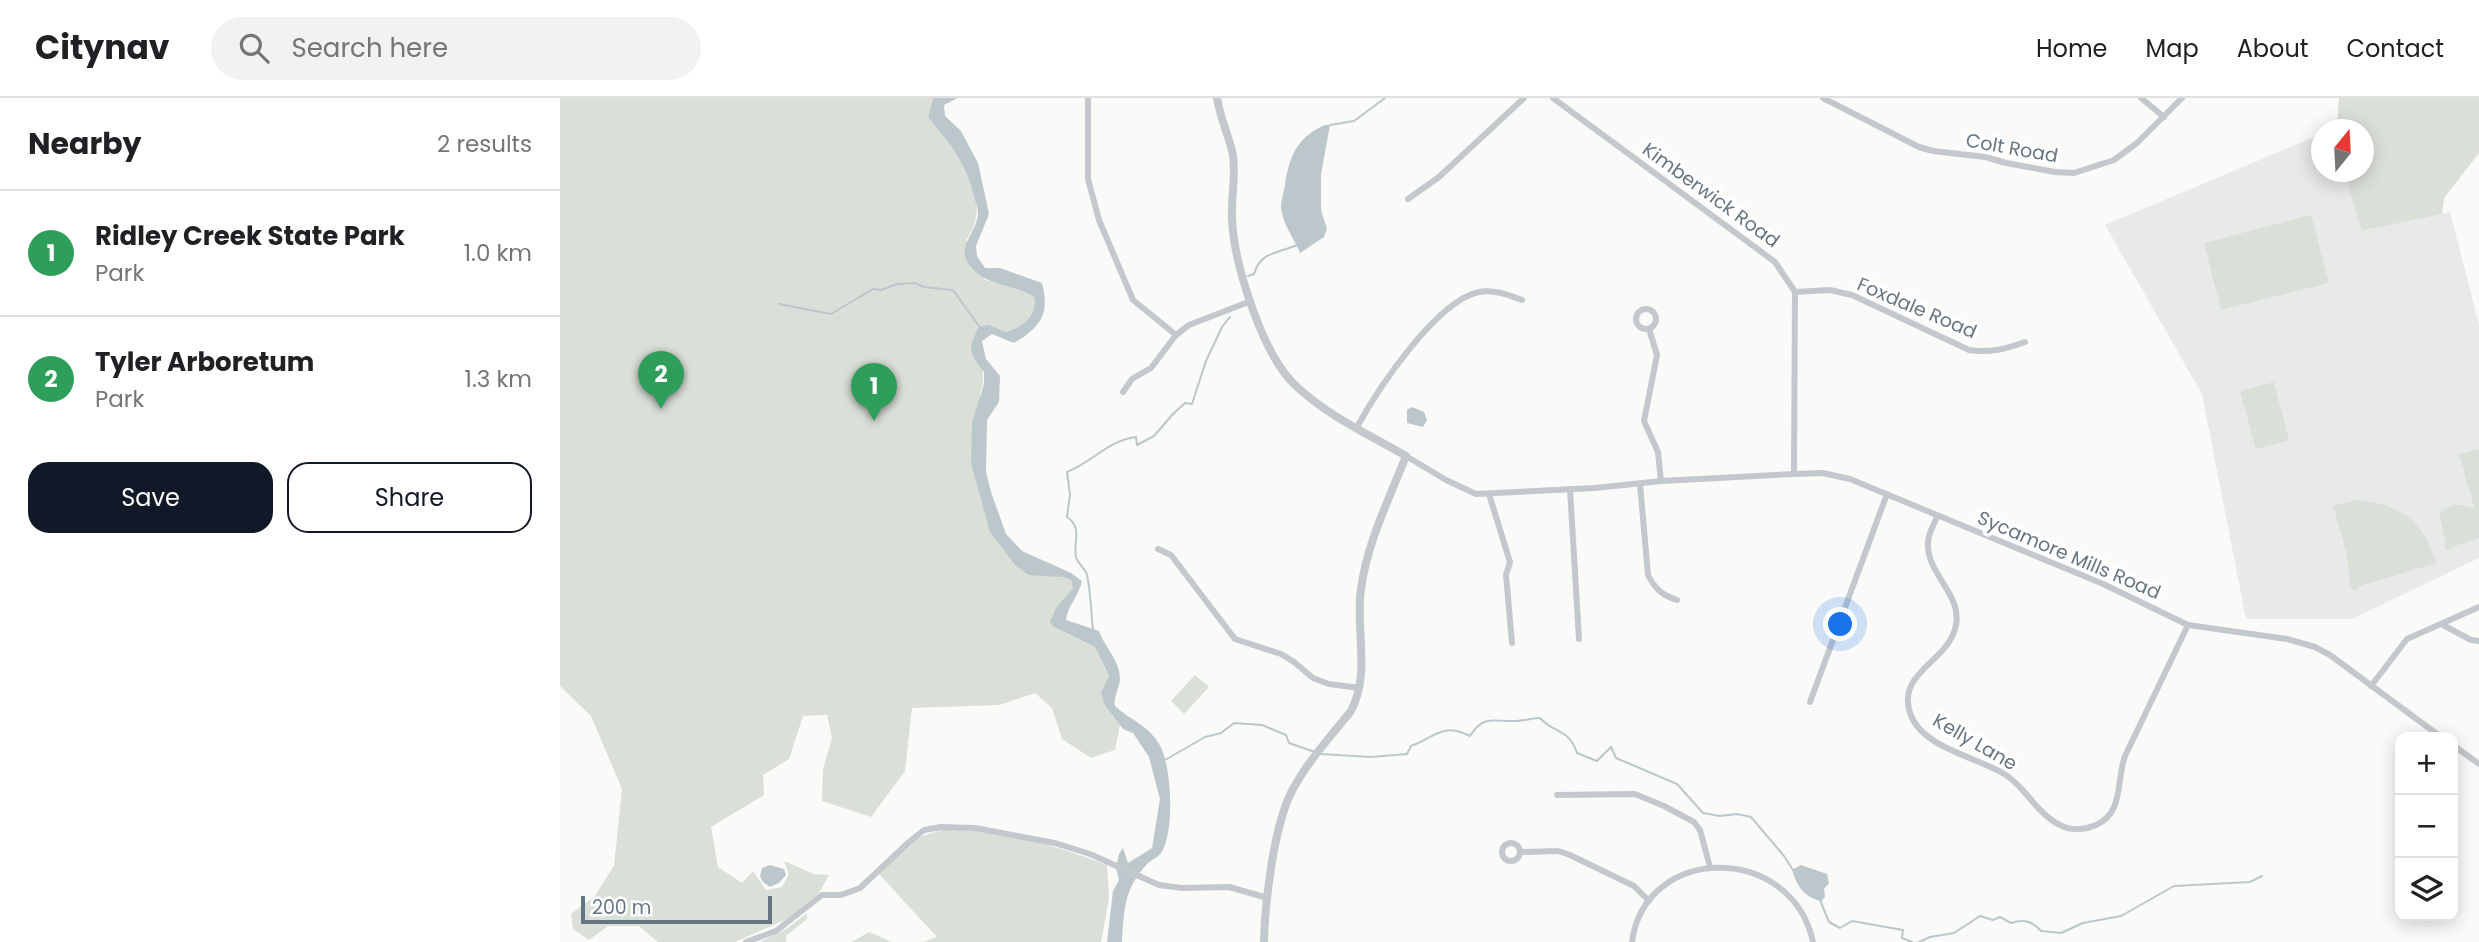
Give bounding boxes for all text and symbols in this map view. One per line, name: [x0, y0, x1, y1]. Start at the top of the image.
search box: [211, 17, 701, 80]
text: Citynav: [35, 24, 169, 71]
icon: search: [235, 29, 273, 67]
text: Search here: [291, 30, 448, 66]
text: Home: [2036, 32, 2108, 65]
text: Map: [2146, 32, 2199, 65]
text: About: [2237, 32, 2308, 65]
text: Contact: [2346, 32, 2444, 65]
north arrow: [2311, 119, 2374, 182]
text: Nearby: [28, 122, 142, 165]
street label: Colt Road: [1964, 127, 2060, 169]
text: 2 results: [437, 128, 532, 160]
street label: Kimberwick Road: [1637, 136, 1785, 254]
text: Ridley Creek State Park: [95, 218, 405, 254]
text: 1: [47, 237, 55, 269]
text: 1.0 km: [464, 237, 532, 269]
text: Park: [95, 257, 144, 289]
street label: Foxdale Road: [1853, 271, 1981, 345]
text: Tyler Arboretum: [95, 344, 314, 380]
pin: 2: [638, 351, 684, 409]
text: 2: [44, 363, 58, 395]
text: 1.3 km: [465, 363, 532, 395]
pin: 1: [851, 363, 897, 421]
text: Park: [95, 383, 144, 415]
button: Save: [28, 462, 273, 533]
button: Share: [287, 462, 532, 533]
street label: Sycamore Mills Road: [1973, 504, 2165, 606]
your location: [1823, 607, 1857, 641]
street label: Kelly Lane: [1928, 707, 2022, 777]
map controls: [2395, 732, 2458, 921]
button: +: [2395, 732, 2458, 795]
button: −: [2395, 795, 2458, 858]
button: layers: [2395, 858, 2458, 921]
scale bar: [581, 893, 772, 925]
text: 200 m: [592, 894, 651, 921]

